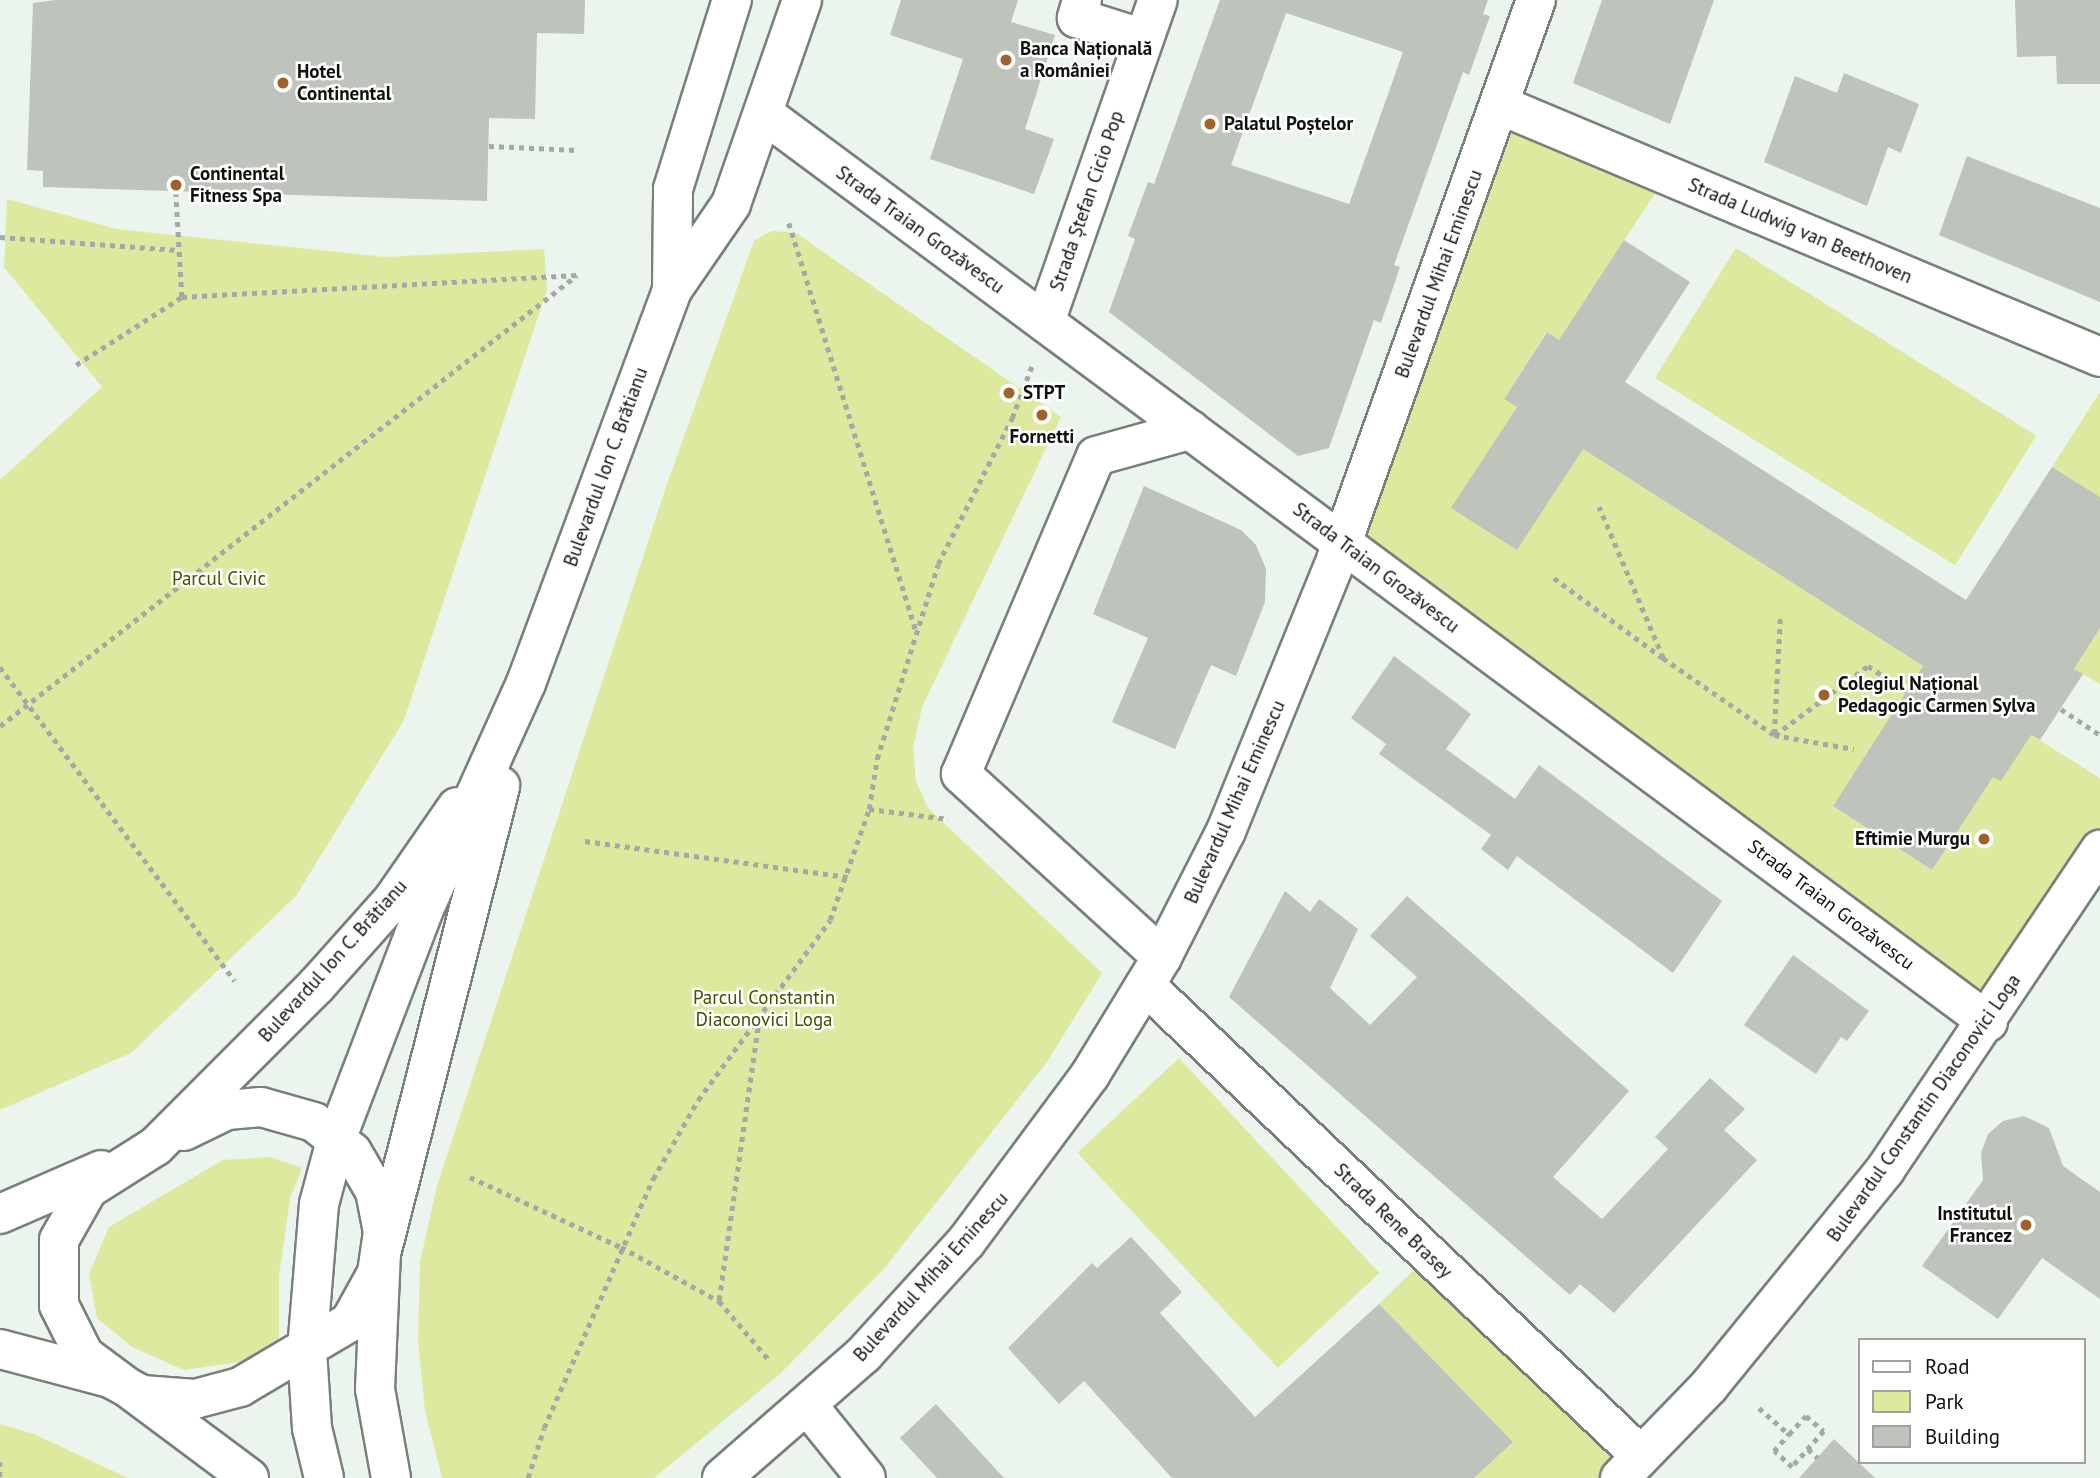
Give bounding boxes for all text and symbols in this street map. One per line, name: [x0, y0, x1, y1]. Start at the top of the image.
place label: Banca Națională a României: [1020, 38, 1152, 82]
marker: Banca Națională a României: [998, 52, 1014, 68]
place label: Hotel Continental: [297, 61, 391, 105]
marker: Hotel Continental: [275, 75, 291, 91]
street label: Strada Ștefan Cicio Pop: [1045, 108, 1129, 294]
place label: Palatul Poștelor: [1224, 113, 1353, 135]
marker: Palatul Poștelor: [1202, 116, 1218, 132]
street label: Strada Traian Grozăvescu: [831, 161, 1009, 299]
place label: Continental Fitness Spa: [190, 163, 284, 207]
street label: Bulevardul Mihai Eminescu: [1391, 167, 1487, 381]
street label: Strada Ludwig van Beethoven: [1684, 173, 1916, 289]
marker: Continental Fitness Spa: [168, 177, 184, 193]
street label: Bulevardul Ion C. Brătianu: [559, 364, 653, 570]
place label: STPT: [1023, 382, 1065, 404]
marker: STPT: [1001, 385, 1017, 401]
marker: Fornetti: [1034, 407, 1050, 423]
place label: Fornetti: [1010, 426, 1074, 448]
street label: Strada Traian Grozăvescu: [1288, 498, 1464, 638]
park label: Parcul Civic: [172, 568, 266, 590]
place label: Colegiul Național Pedagogic Carmen Sylva: [1838, 673, 2036, 717]
marker: Colegiul Național Pedagogic Carmen Sylva: [1816, 687, 1832, 703]
street label: Bulevardul Mihai Eminescu: [1180, 697, 1290, 907]
place label: Eftimie Murgu: [1855, 828, 1970, 850]
marker: Eftimie Murgu: [1976, 831, 1992, 847]
street label: Strada Traian Grozăvescu: [1743, 835, 1919, 975]
street label: Bulevardul Ion C. Brătianu: [254, 875, 412, 1047]
street label: Bulevardul Constantin Diaconovici Loga: [1822, 970, 2026, 1246]
park label: Parcul Constantin Diaconovici Loga: [693, 987, 835, 1031]
street label: Strada Rene Brasey: [1329, 1159, 1457, 1283]
street label: Bulevardul Mihai Eminescu: [849, 1188, 1013, 1366]
place label: Institutul Francez: [1937, 1203, 2012, 1247]
marker: Institutul Francez: [2018, 1217, 2034, 1233]
legend: [1858, 1338, 2086, 1464]
text: Road: [1925, 1353, 1969, 1380]
text: Park: [1925, 1388, 1964, 1415]
text: Building: [1925, 1423, 2000, 1450]

